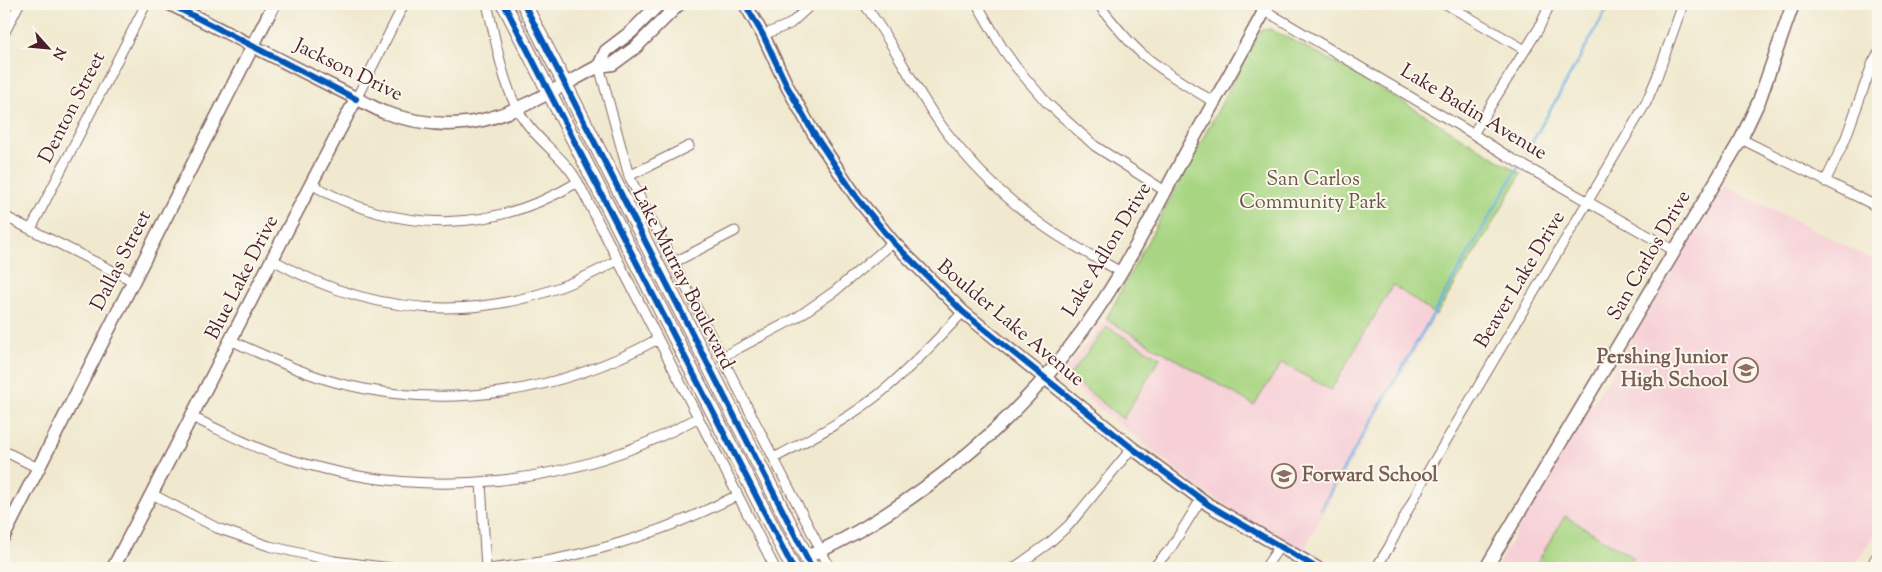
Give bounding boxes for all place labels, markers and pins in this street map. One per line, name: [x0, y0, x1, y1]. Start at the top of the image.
place label: Pershing Junior High School: [1597, 344, 1728, 396]
school or university icon: Pershing Junior High School: [1733, 357, 1759, 383]
place label: Forward School: [1302, 462, 1438, 491]
school or university icon: Forward School: [1271, 463, 1297, 489]

